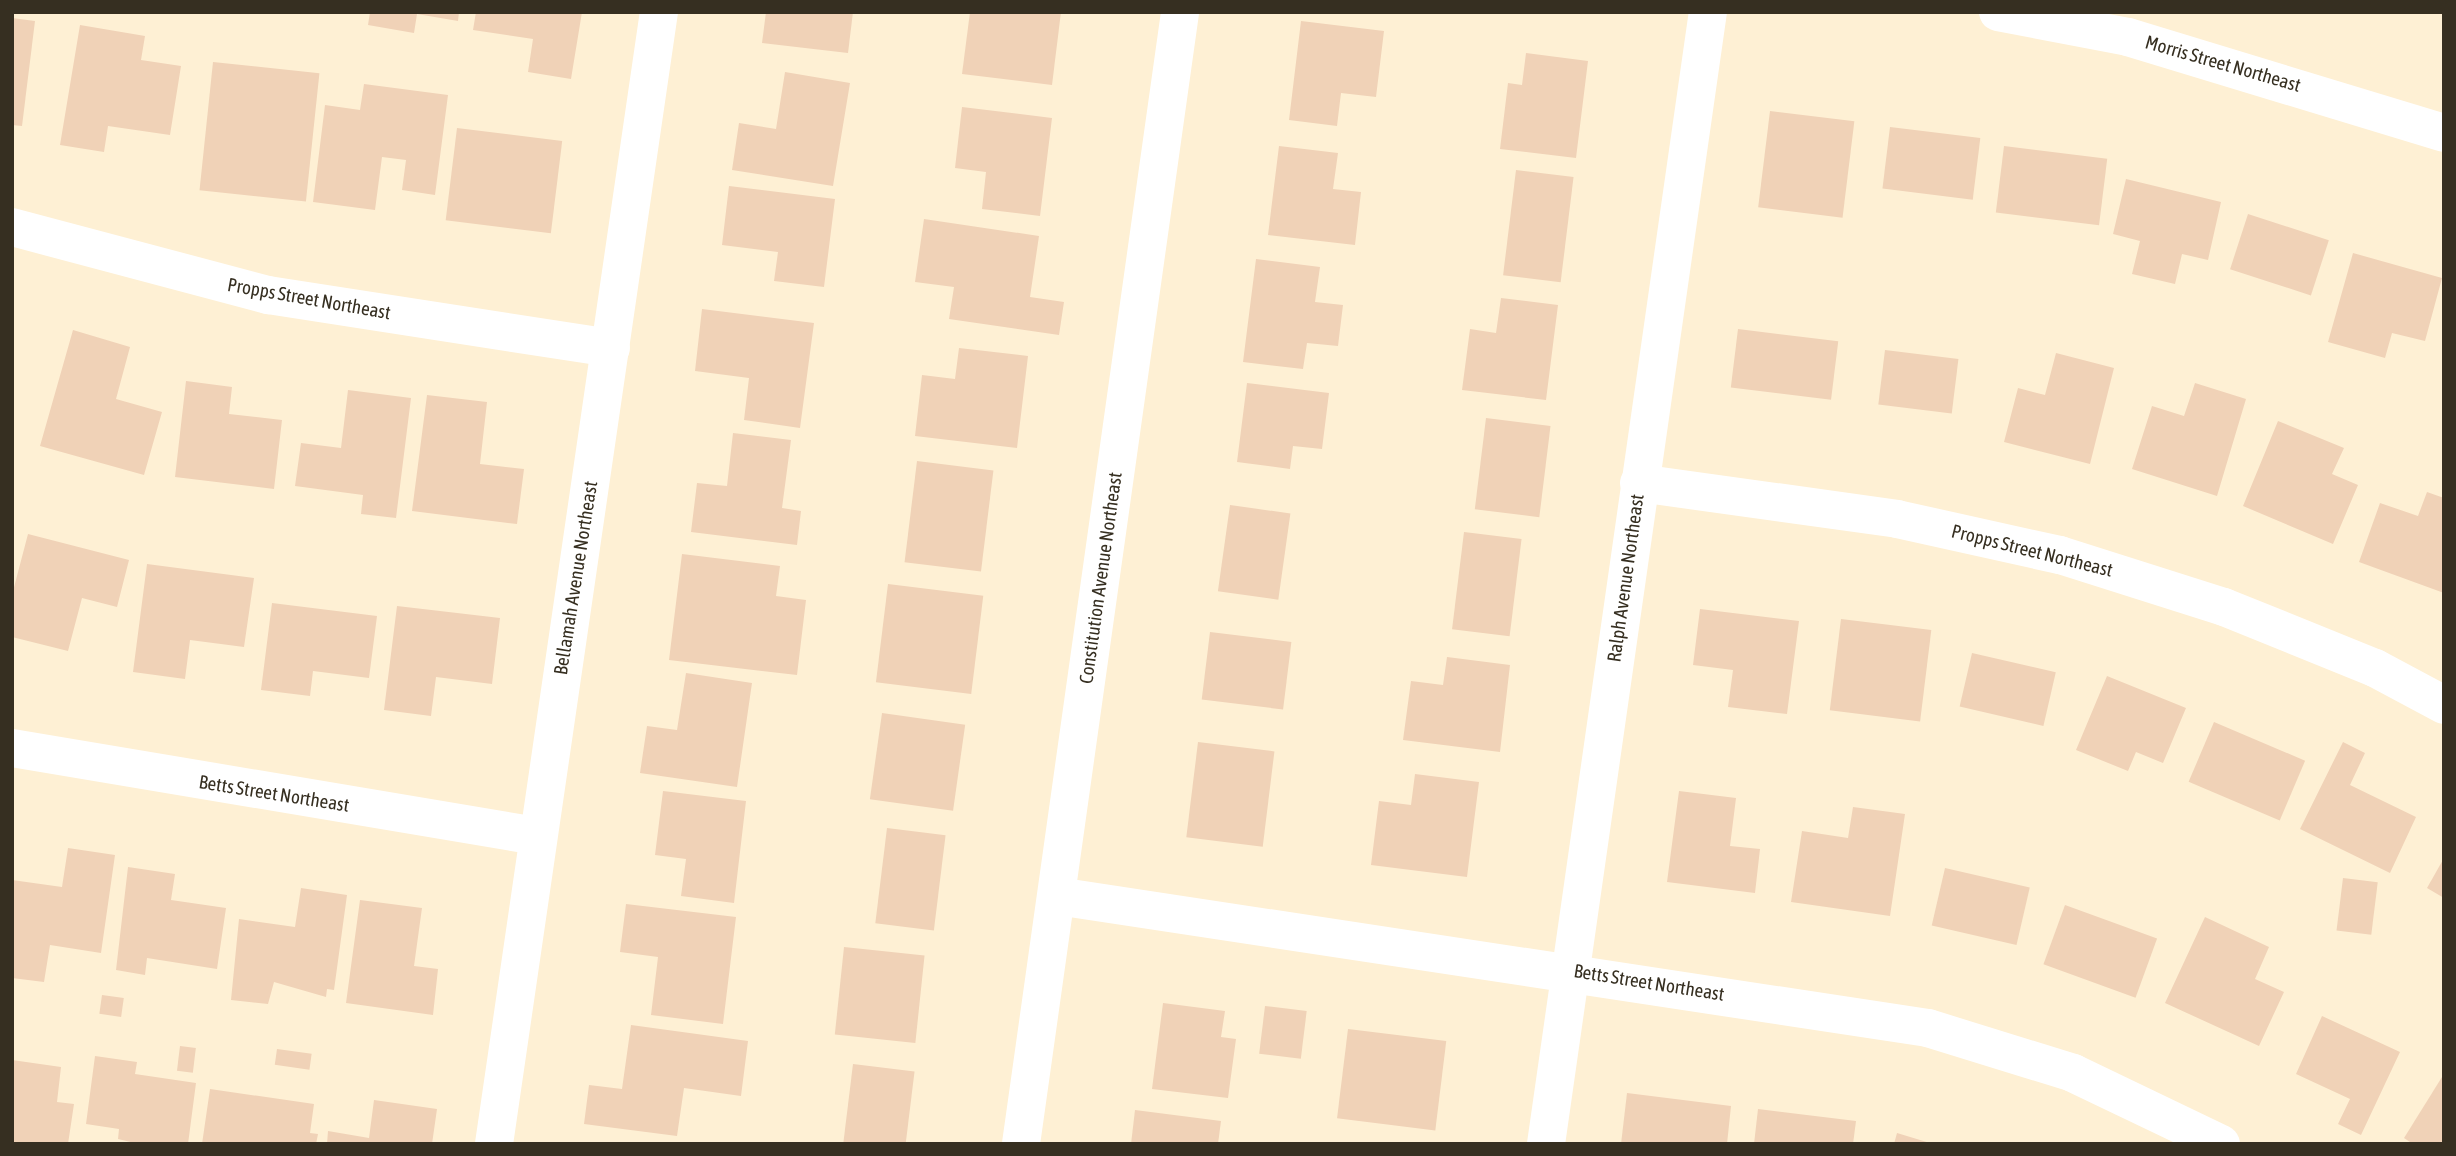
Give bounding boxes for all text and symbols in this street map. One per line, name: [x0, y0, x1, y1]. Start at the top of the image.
street label: Morris Street Northeast: [2143, 31, 2303, 97]
street label: Propps Street Northeast: [226, 273, 392, 325]
street label: Constitution Avenue Northeast: [1075, 471, 1127, 685]
street label: Bellamah Avenue Northeast: [549, 479, 603, 677]
street label: Ralph Avenue Northeast: [1603, 493, 1649, 663]
street label: Propps Street Northeast: [1949, 520, 2115, 582]
street label: Betts Street Northeast: [197, 771, 351, 817]
street label: Betts Street Northeast: [1572, 960, 1726, 1006]

